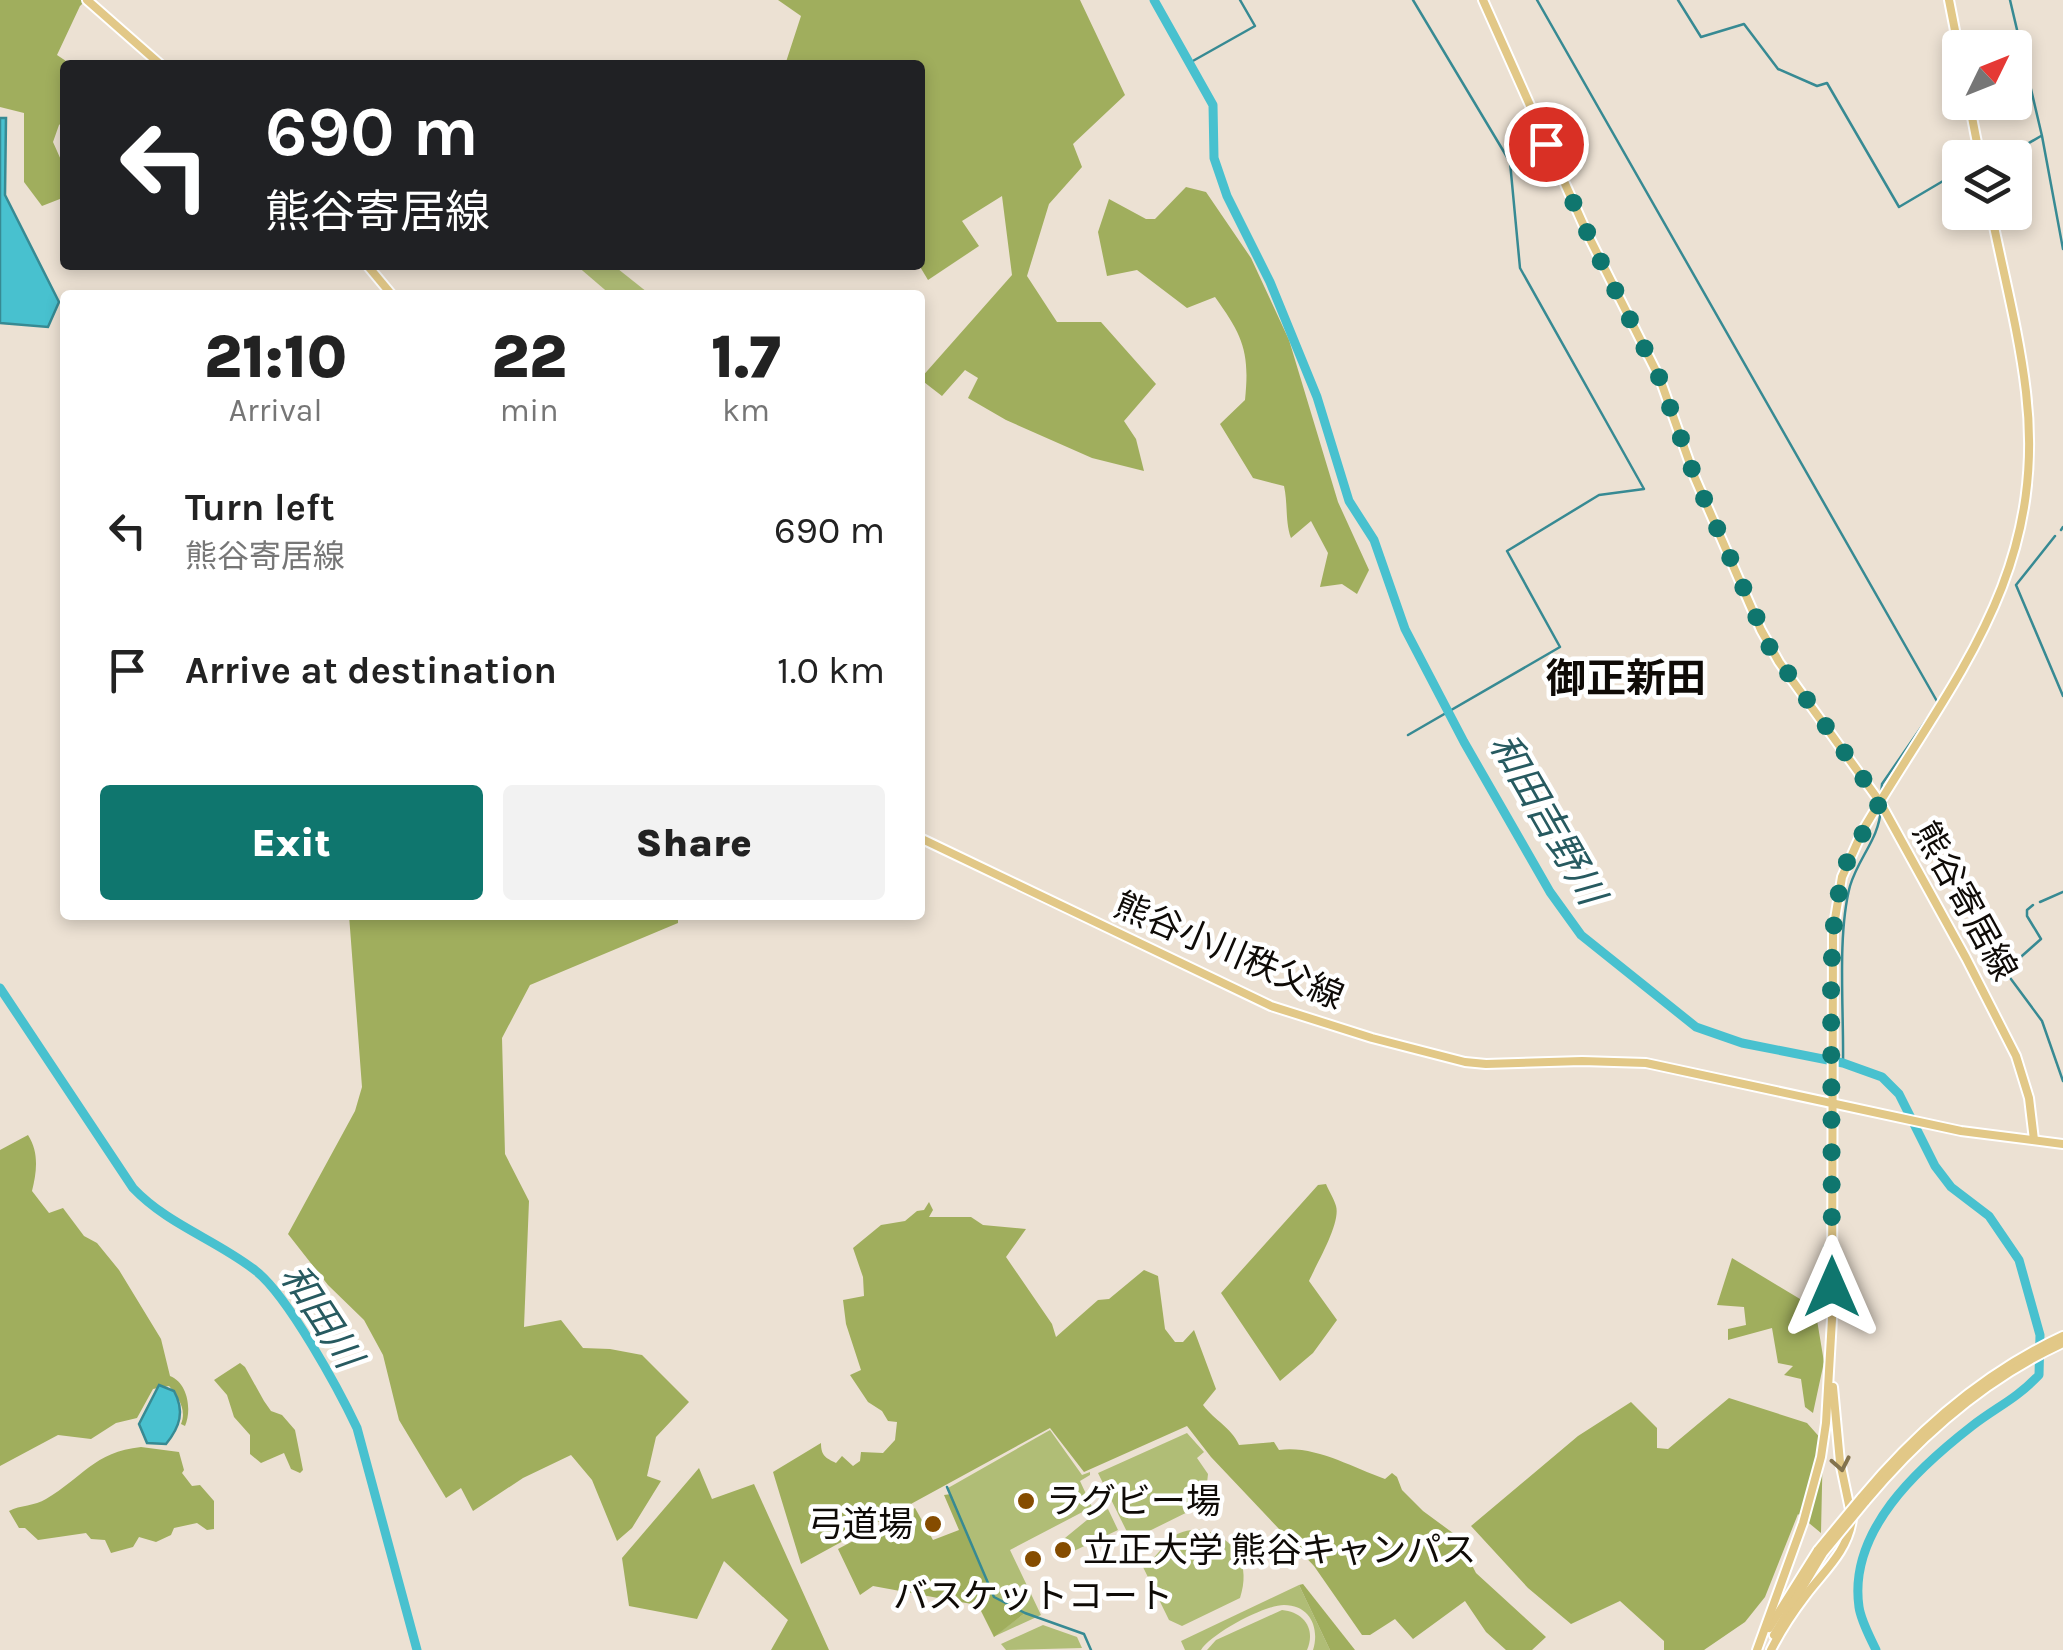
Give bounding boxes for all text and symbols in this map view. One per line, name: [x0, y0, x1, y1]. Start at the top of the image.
north arrow: [1942, 30, 2032, 120]
map controls: [1942, 30, 2032, 230]
text: 690 m: [265, 91, 479, 173]
icon: left: [100, 100, 230, 230]
pin: [1504, 102, 1589, 187]
icon: arrive: [1519, 117, 1574, 172]
button: layers: [1942, 140, 2032, 230]
text: 熊谷寄居線: [265, 186, 490, 238]
text: 21:10: [204, 322, 347, 392]
text: 22: [491, 322, 567, 392]
text: 1.7: [711, 322, 781, 392]
text: Arrival: [229, 392, 322, 429]
text: min: [500, 392, 558, 429]
text: km: [722, 392, 770, 429]
text: Turn left: [185, 485, 335, 530]
icon: left: [100, 503, 155, 558]
text: 690 m: [774, 508, 885, 553]
text: 熊谷寄居線: [185, 538, 345, 575]
icon: arrive: [100, 643, 155, 698]
text: Arrive at destination: [185, 648, 557, 693]
text: 1.0 km: [777, 648, 885, 693]
district label: 御正新田: [1546, 655, 1706, 702]
water label: 和田吉野川: [1480, 725, 1616, 916]
button: Exit: [100, 785, 483, 900]
button: Share: [503, 785, 885, 900]
street label: 熊谷寄居線: [1905, 815, 2025, 987]
street label: 熊谷小川秩父線: [1108, 884, 1350, 1018]
position arrow: [1780, 1235, 1884, 1339]
water label: 和田川: [271, 1256, 373, 1379]
one-way arrow: [1830, 1456, 1851, 1472]
place label: ラグビー場: [1046, 1481, 1221, 1522]
marker: ラグビー場: [1015, 1490, 1037, 1512]
place label: 弓道場: [808, 1504, 913, 1545]
marker: 弓道場: [922, 1513, 944, 1535]
place label: 立正大学 熊谷キャンパス: [1083, 1530, 1476, 1571]
marker: 立正大学 熊谷キャンパス: [1052, 1539, 1074, 1561]
marker: バスケットコート: [1022, 1548, 1044, 1570]
place label: バスケットコート: [893, 1576, 1173, 1617]

